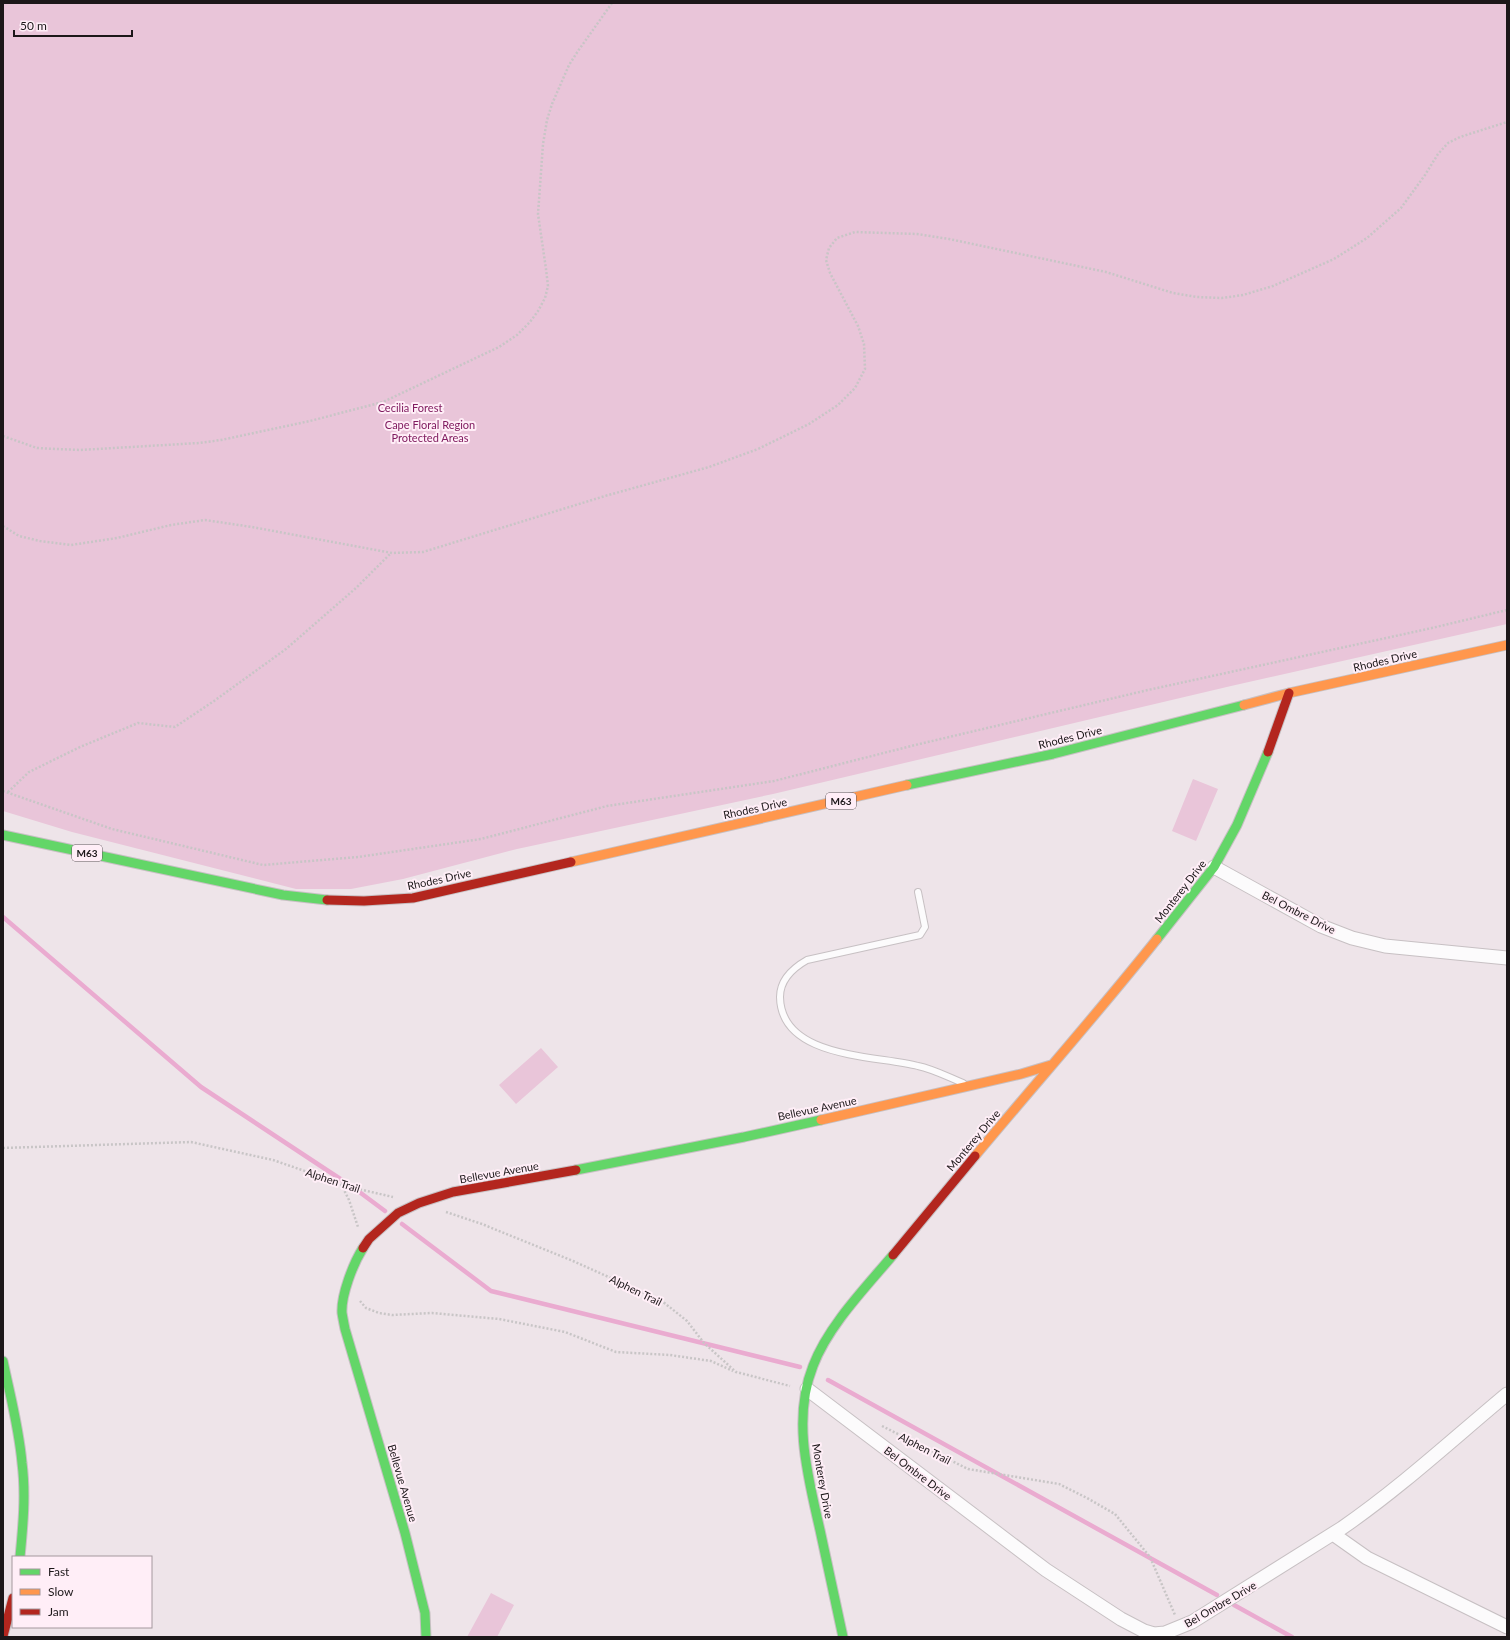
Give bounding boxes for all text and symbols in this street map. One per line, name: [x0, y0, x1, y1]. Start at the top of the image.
scale bar: [14, 12, 132, 38]
text: 50 m: [20, 18, 47, 33]
park label: Cecilia Forest: [378, 401, 442, 414]
park label: Cape Floral Region Protected Areas: [385, 418, 475, 444]
street label: Rhodes Drive: [1352, 646, 1418, 674]
street label: Rhodes Drive: [1037, 723, 1103, 751]
road number: M63: [826, 793, 856, 809]
street label: Rhodes Drive: [722, 795, 788, 821]
road number: M63: [72, 845, 102, 861]
street label: Monterey Drive: [1151, 857, 1209, 925]
street label: Rhodes Drive: [406, 866, 472, 892]
street label: Bel Ombre Drive: [1260, 888, 1338, 936]
street label: Bellevue Avenue: [776, 1093, 858, 1123]
street label: Monterey Drive: [944, 1107, 1003, 1173]
street label: Bellevue Avenue: [458, 1159, 540, 1185]
street label: Alphen Trail: [304, 1165, 362, 1195]
street label: Alphen Trail: [608, 1272, 664, 1308]
street label: Alphen Trail: [897, 1429, 953, 1467]
street label: Monterey Drive: [810, 1442, 836, 1520]
street label: Bellevue Avenue: [386, 1443, 420, 1524]
street label: Bel Ombre Drive: [882, 1444, 954, 1503]
legend: [12, 1556, 152, 1628]
text: Fast: [48, 1564, 70, 1579]
street label: Bel Ombre Drive: [1182, 1578, 1258, 1630]
text: Slow: [48, 1584, 74, 1599]
text: Jam: [48, 1604, 69, 1619]

